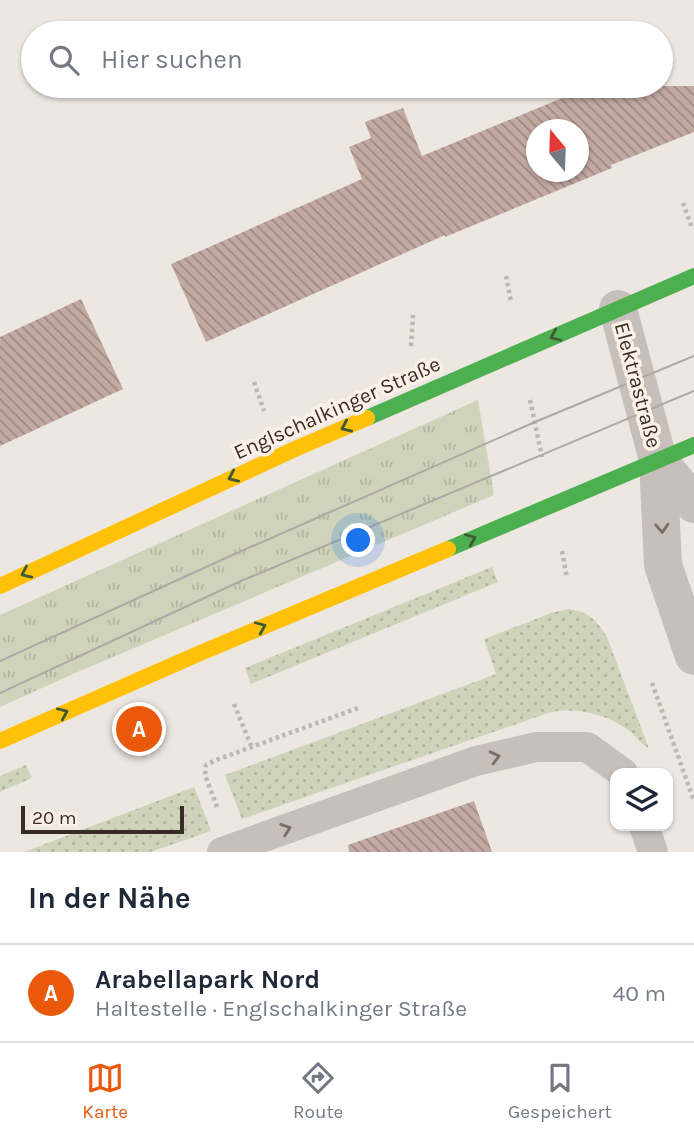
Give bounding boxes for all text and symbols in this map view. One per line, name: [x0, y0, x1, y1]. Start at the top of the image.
search box: [21, 21, 673, 98]
icon: search: [45, 41, 83, 79]
text: Hier suchen: [101, 44, 243, 75]
north arrow: [526, 119, 589, 182]
street label: Elektrastraße: [610, 320, 666, 450]
one-way arrow: [550, 327, 562, 341]
street label: Englschalkinger Straße: [230, 352, 444, 464]
one-way arrow: [341, 418, 353, 432]
one-way arrow: [227, 469, 240, 483]
your location: [341, 523, 375, 557]
one-way arrow: [654, 523, 669, 534]
one-way arrow: [464, 534, 476, 548]
one-way arrow: [21, 565, 33, 579]
one-way arrow: [255, 622, 267, 636]
pin: A: [116, 703, 162, 755]
one-way arrow: [56, 708, 68, 722]
one-way arrow: [489, 751, 501, 765]
map controls: [610, 768, 673, 831]
button: layers: [610, 768, 673, 831]
scale bar: [21, 803, 184, 835]
text: 20 m: [32, 807, 77, 829]
one-way arrow: [280, 823, 292, 837]
text: In der Nähe: [28, 880, 191, 916]
text: Arabellapark Nord: [95, 964, 320, 995]
text: A: [44, 980, 58, 1007]
text: 40 m: [613, 980, 666, 1007]
text: Haltestelle · Englschalkinger Straße: [95, 995, 467, 1022]
tab: Karte: [82, 1059, 128, 1123]
tab: Route: [293, 1059, 343, 1123]
tab: Gespeichert: [508, 1059, 612, 1123]

